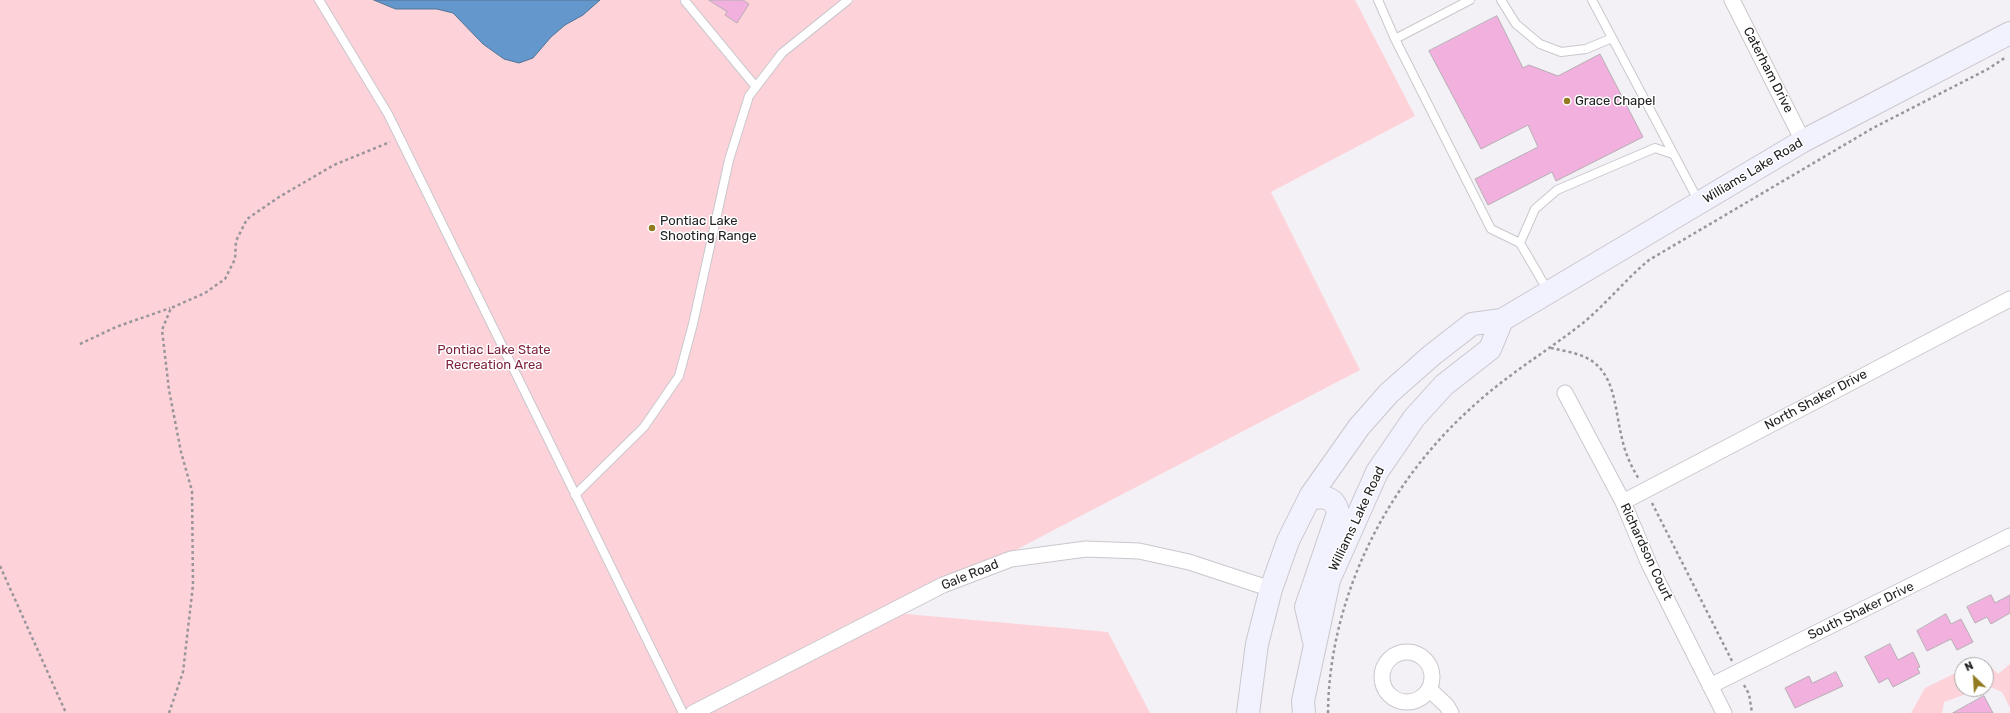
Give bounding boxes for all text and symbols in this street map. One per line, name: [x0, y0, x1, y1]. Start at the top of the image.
street label: Caterham Drive: [1740, 24, 1796, 116]
place label: Grace Chapel: [1575, 93, 1655, 109]
marker: Grace Chapel: [1562, 96, 1572, 106]
street label: Williams Lake Road: [1700, 135, 1806, 207]
place label: Pontiac Lake Shooting Range: [660, 213, 757, 244]
marker: Pontiac Lake Shooting Range: [647, 223, 657, 233]
park label: Pontiac Lake State Recreation Area: [437, 342, 551, 373]
street label: North Shaker Drive: [1762, 366, 1870, 434]
street label: Williams Lake Road: [1326, 464, 1388, 574]
street label: Richardson Court: [1617, 501, 1675, 603]
street label: Gale Road: [939, 556, 1001, 594]
street label: South Shaker Drive: [1806, 579, 1916, 643]
north arrow: [1954, 657, 1994, 697]
text: N: [1963, 659, 1975, 674]

